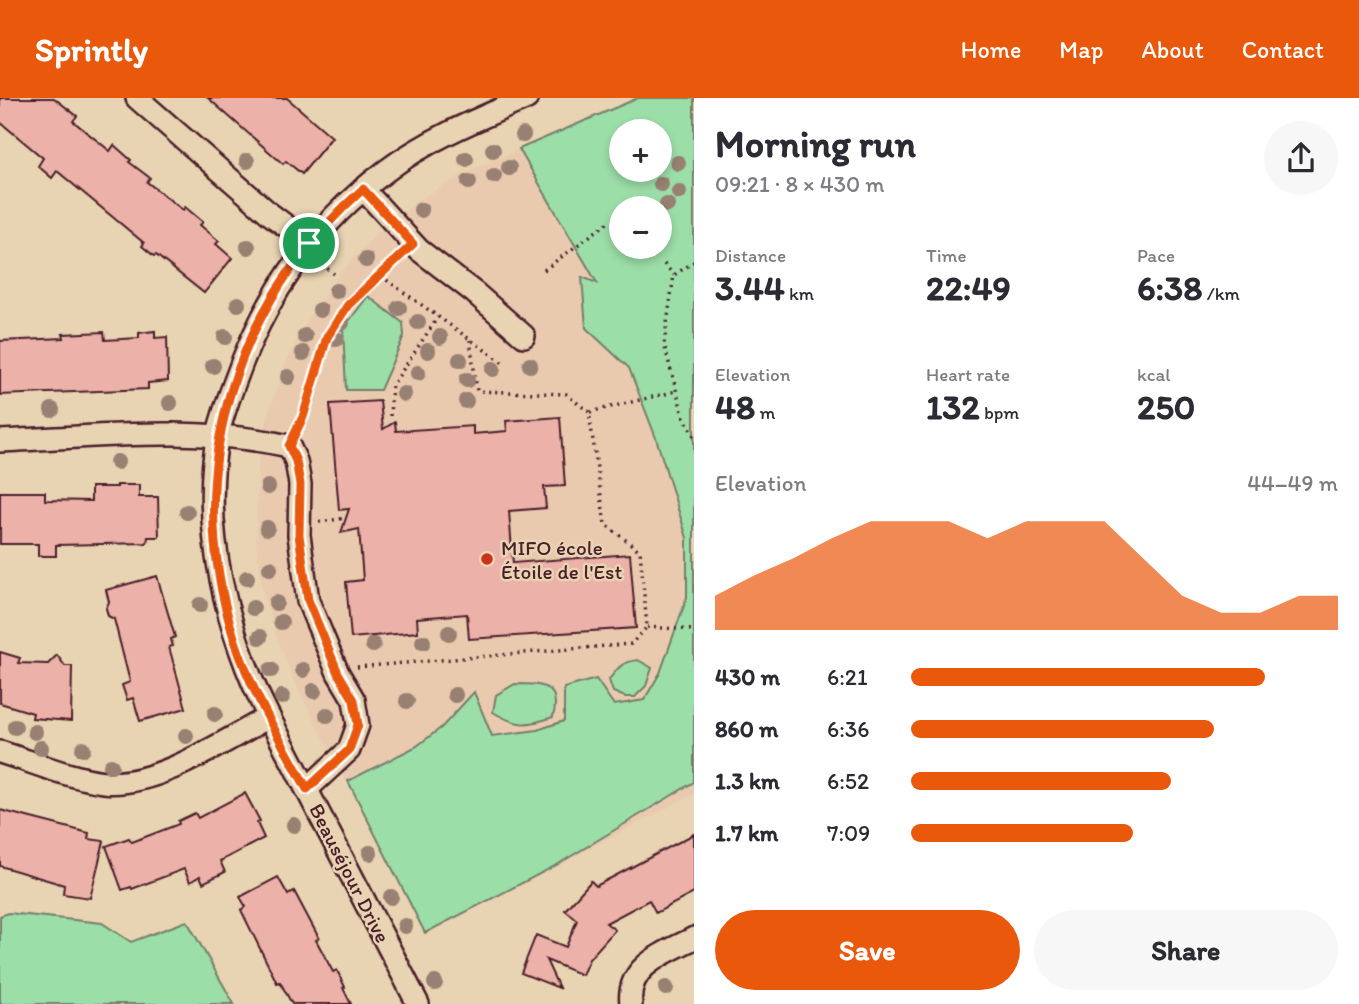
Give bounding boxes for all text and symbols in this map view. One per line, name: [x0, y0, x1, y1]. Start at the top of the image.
text: Sprintly: [35, 30, 148, 69]
text: Home: [961, 35, 1021, 64]
text: Map: [1059, 35, 1103, 64]
text: About: [1141, 35, 1204, 64]
text: Contact: [1242, 35, 1324, 64]
map controls: [609, 119, 672, 259]
button: +: [609, 119, 672, 182]
text: Morning run: [715, 121, 916, 167]
button: share: [1264, 121, 1338, 195]
text: 09:21 · 8 × 430 m: [715, 170, 885, 198]
button: −: [609, 196, 672, 259]
pin: [279, 213, 339, 273]
icon: arrive: [290, 224, 328, 262]
text: Distance: [715, 244, 786, 267]
text: Time: [926, 244, 967, 267]
text: Pace: [1137, 244, 1175, 267]
text: 3.44: [715, 267, 785, 309]
text: 22:49: [926, 267, 1011, 309]
text: 6:38: [1137, 267, 1202, 309]
text: km: [785, 282, 814, 305]
text: /km: [1202, 282, 1240, 305]
text: Elevation: [715, 363, 791, 386]
text: Heart rate: [926, 363, 1010, 386]
text: kcal: [1137, 363, 1171, 386]
text: 48: [715, 386, 755, 428]
text: 132: [926, 386, 980, 428]
text: 250: [1137, 386, 1195, 428]
text: m: [755, 401, 775, 424]
text: bpm: [980, 401, 1019, 424]
text: Elevation: [715, 469, 806, 497]
text: 44–49 m: [1247, 469, 1338, 497]
place label: MIFO école Étoile de l'Est: [501, 535, 622, 584]
marker: MIFO école Étoile de l'Est: [479, 551, 495, 567]
text: 430 m: [715, 663, 780, 691]
text: 6:21: [827, 663, 868, 691]
text: 860 m: [715, 715, 778, 743]
text: 6:36: [827, 715, 870, 743]
text: 1.3 km: [715, 767, 779, 795]
text: 6:52: [827, 767, 869, 795]
street label: Beauséjour Drive: [304, 799, 396, 947]
text: 1.7 km: [715, 819, 778, 847]
text: 7:09: [827, 819, 870, 847]
button: Save: [715, 910, 1020, 990]
button: Share: [1034, 910, 1338, 990]

